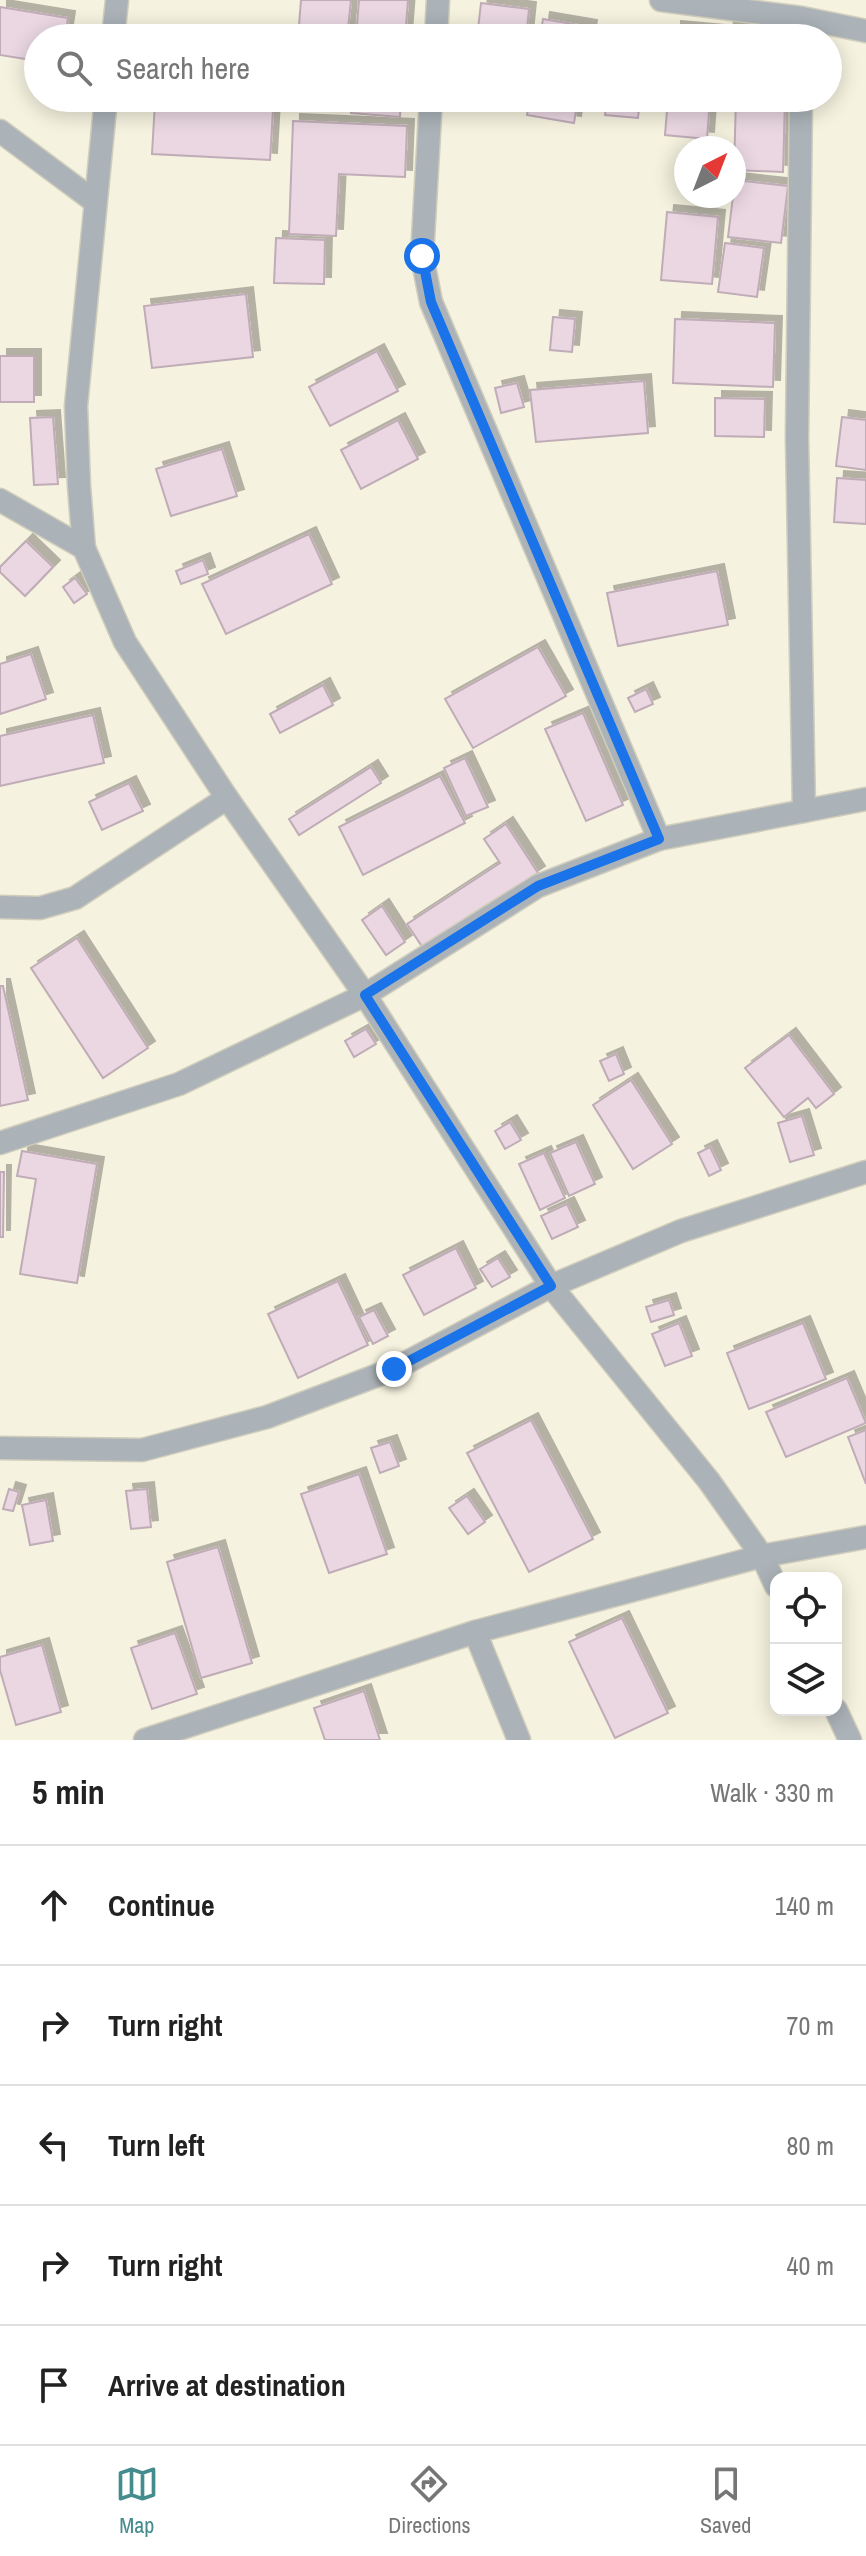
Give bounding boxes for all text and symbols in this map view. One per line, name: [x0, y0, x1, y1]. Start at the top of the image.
search box: [24, 24, 842, 112]
icon: search: [52, 46, 96, 90]
text: Search here: [116, 48, 250, 88]
north arrow: [674, 136, 746, 208]
route start: [404, 238, 440, 274]
route end: [376, 1351, 412, 1387]
map controls: [770, 1572, 842, 1716]
button: locate: [770, 1572, 842, 1644]
button: layers: [770, 1644, 842, 1716]
text: 5 min: [32, 1769, 105, 1815]
text: Walk · 330 m: [710, 1775, 834, 1810]
icon: ahead: [32, 1883, 76, 1927]
text: Continue: [108, 1885, 215, 1925]
text: 140 m: [775, 1888, 834, 1923]
icon: right: [32, 2003, 76, 2047]
text: Turn right: [108, 2005, 222, 2045]
text: 70 m: [787, 2008, 834, 2043]
icon: left: [32, 2123, 76, 2167]
text: Turn left: [108, 2125, 205, 2165]
text: 80 m: [787, 2128, 834, 2163]
icon: right: [32, 2243, 76, 2287]
text: Turn right: [108, 2245, 222, 2285]
text: 40 m: [787, 2248, 834, 2283]
icon: arrive: [32, 2363, 76, 2407]
text: Arrive at destination: [108, 2365, 346, 2405]
tab: Map: [115, 2462, 159, 2540]
tab: Directions: [388, 2462, 471, 2540]
tab: Saved: [700, 2462, 751, 2540]

